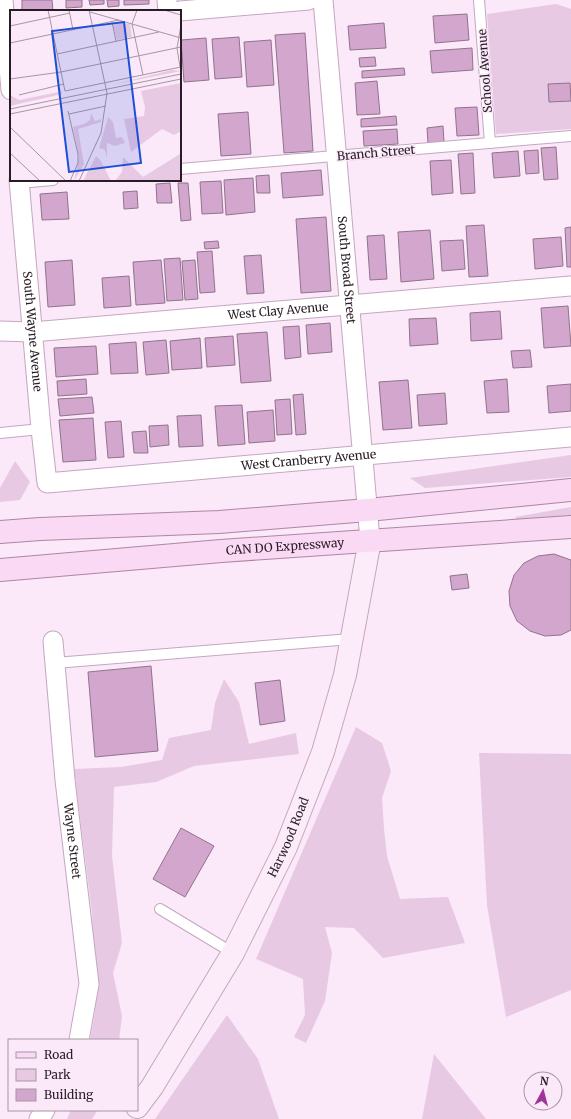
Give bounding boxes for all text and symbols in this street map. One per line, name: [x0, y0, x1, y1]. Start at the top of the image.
inset map: [10, 10, 181, 181]
street label: School Avenue: [474, 29, 495, 113]
street label: Branch Street: [336, 142, 416, 163]
street label: South Broad Street: [335, 215, 359, 325]
street label: South Wayne Avenue: [20, 270, 46, 392]
street label: West Clay Avenue: [226, 299, 329, 322]
street label: West Cranberry Avenue: [240, 446, 377, 473]
street label: CAN DO Expressway: [225, 535, 345, 558]
street label: Harwood Road: [264, 795, 312, 880]
street label: Wayne Street: [61, 801, 85, 880]
legend: [8, 1039, 138, 1111]
text: Road: [44, 1047, 73, 1062]
text: Park: [44, 1067, 71, 1082]
north arrow: [523, 1071, 563, 1111]
text: N: [539, 1074, 550, 1089]
text: Building: [44, 1087, 94, 1102]

